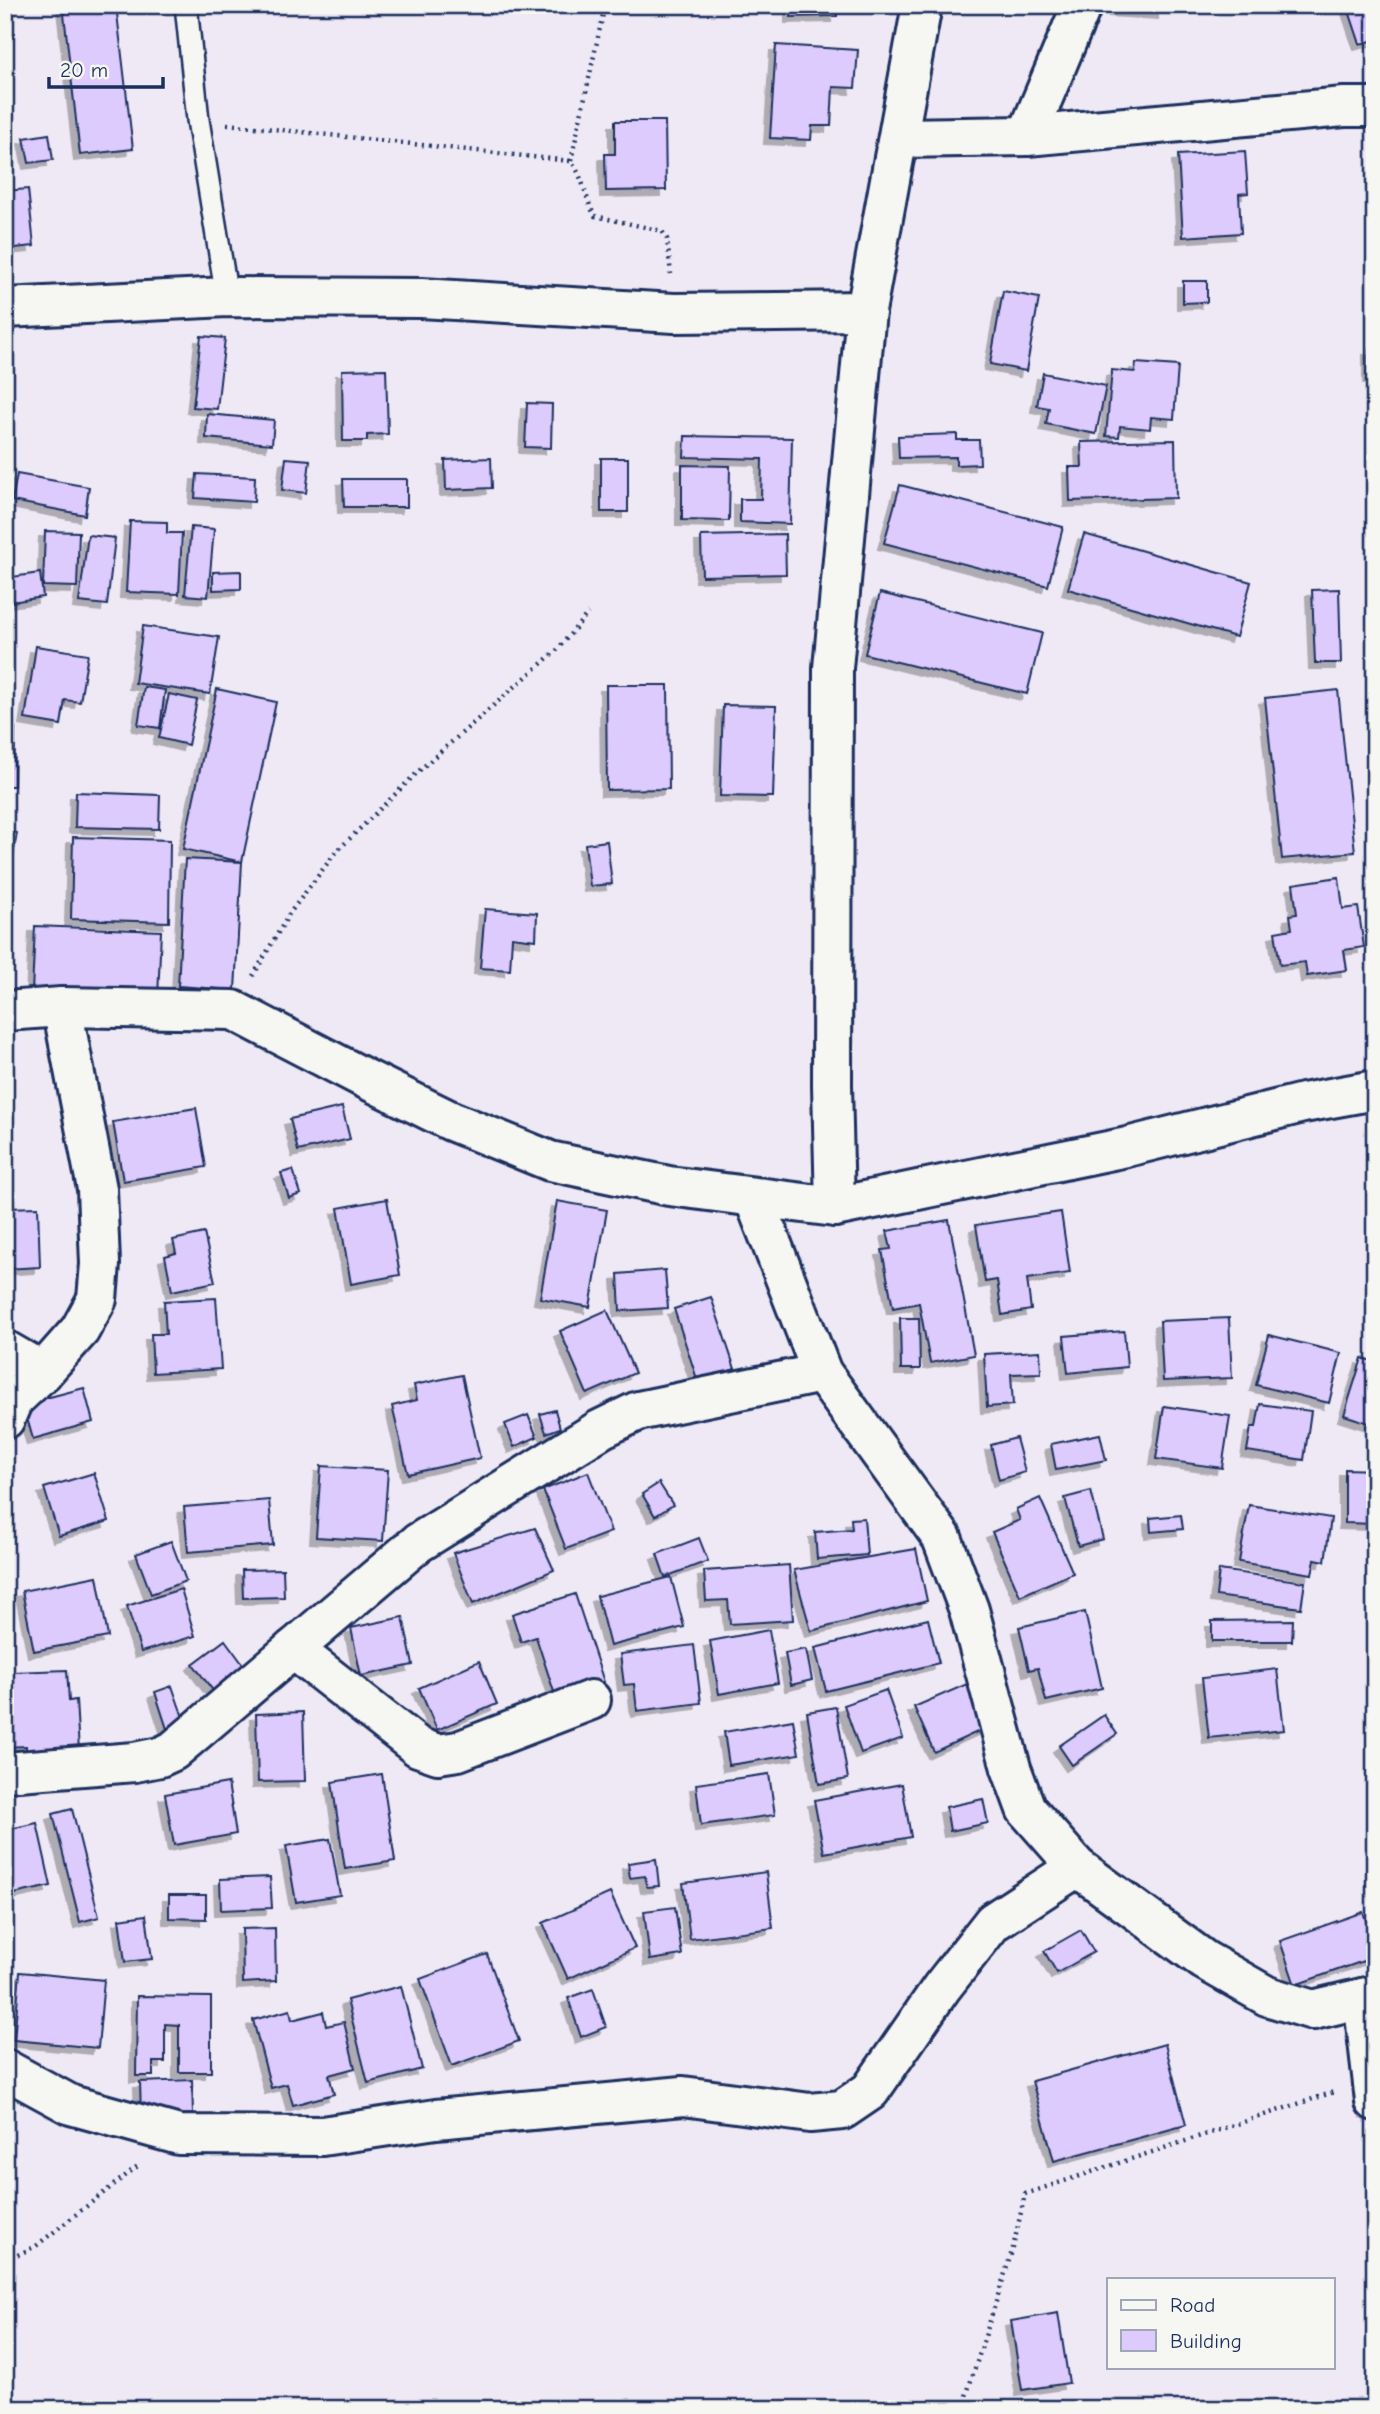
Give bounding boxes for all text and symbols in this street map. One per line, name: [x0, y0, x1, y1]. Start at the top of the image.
scale bar: [49, 46, 163, 90]
text: 20 m: [60, 58, 108, 82]
legend: [1107, 2278, 1334, 2368]
text: Road: [1170, 2293, 1215, 2317]
text: Building: [1170, 2329, 1242, 2353]

